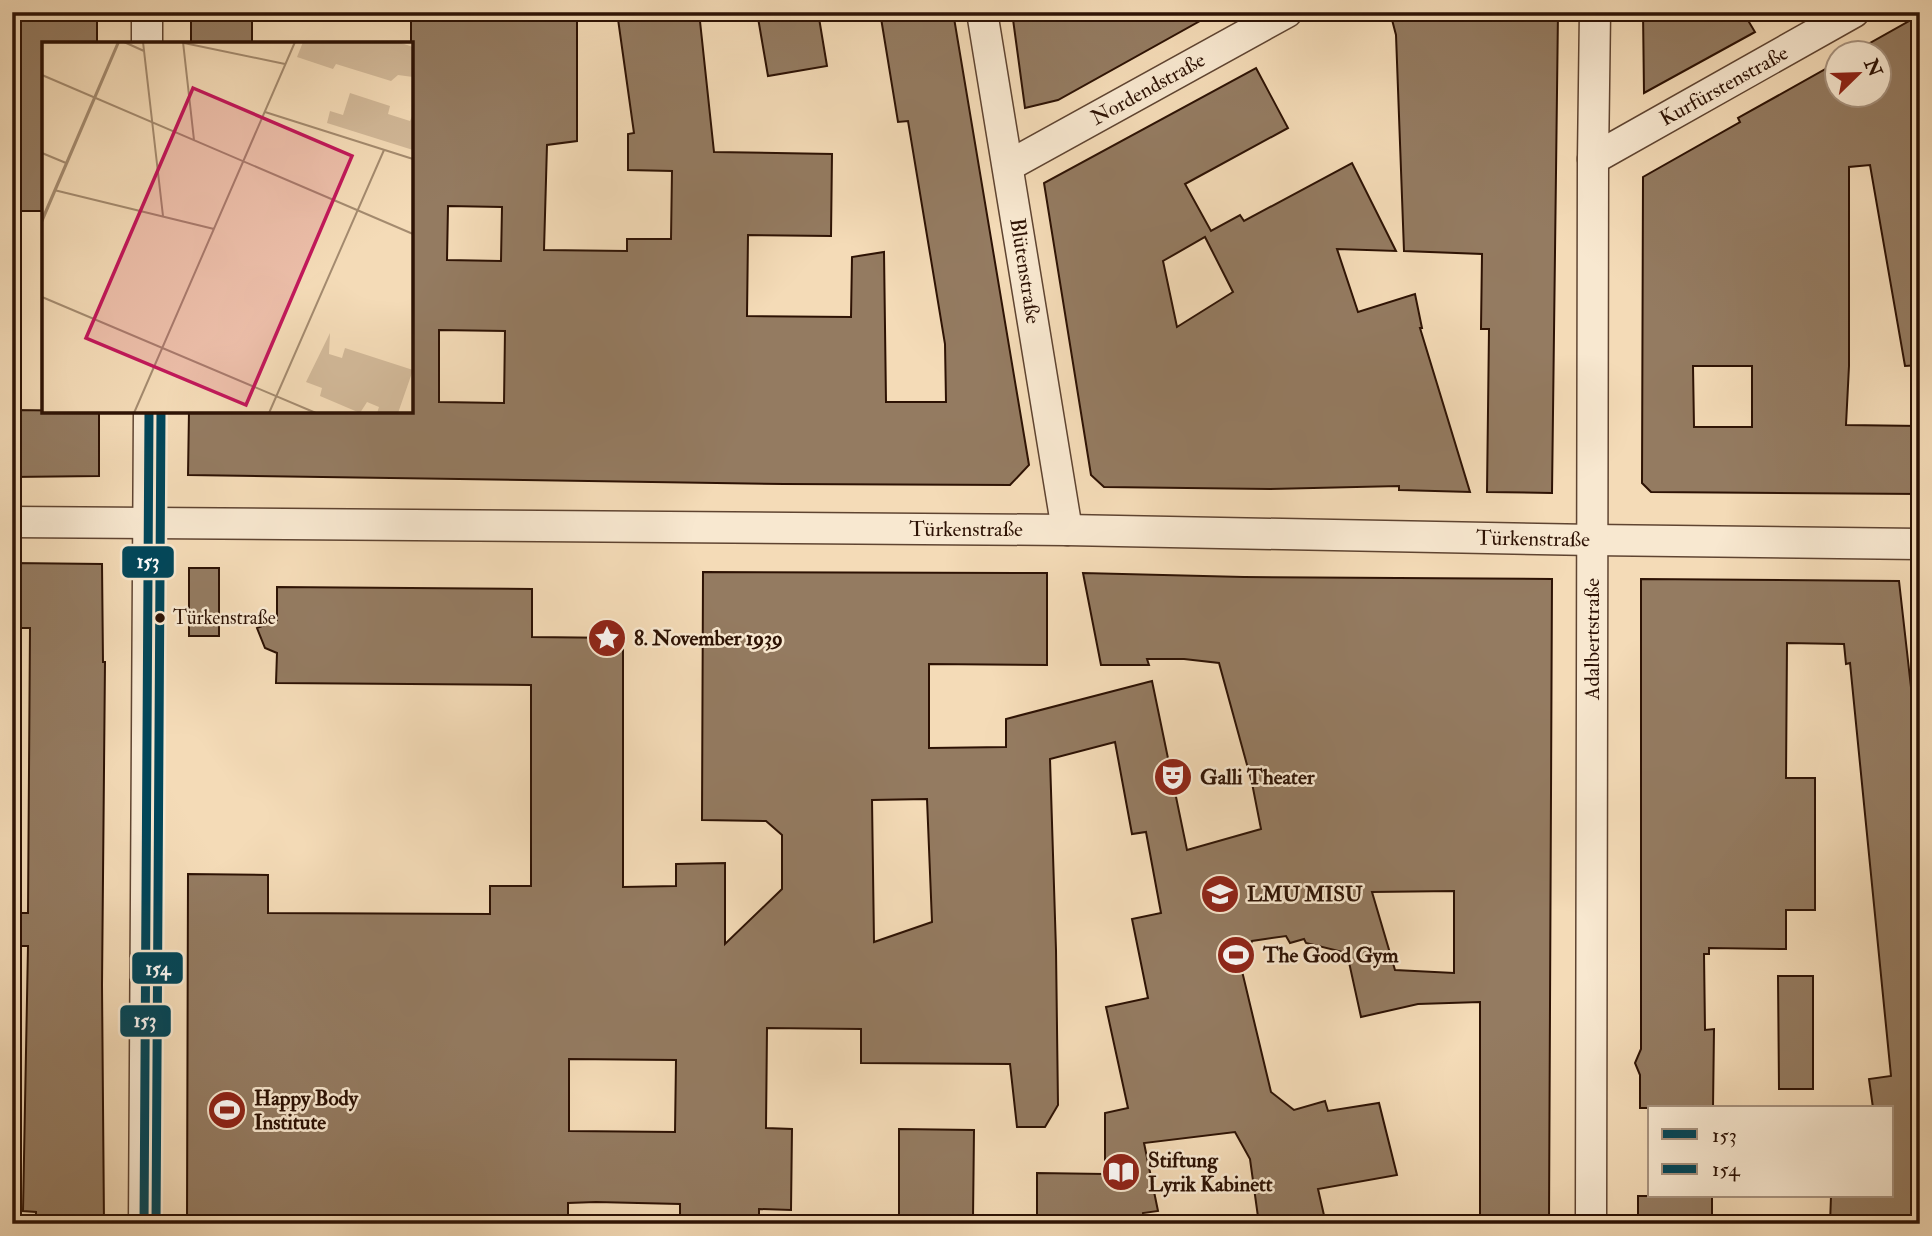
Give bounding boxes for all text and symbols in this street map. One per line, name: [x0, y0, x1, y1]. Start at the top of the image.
north arrow: [1824, 38, 1894, 108]
street label: Kurfürstenstraße: [1655, 39, 1793, 132]
inset map: [42, 42, 413, 413]
street label: Nordendstraße: [1086, 46, 1210, 132]
text: N: [1858, 54, 1887, 81]
street label: Blütenstraße: [1003, 216, 1047, 326]
street label: Türkenstraße: [909, 516, 1023, 543]
street label: Türkenstraße: [1476, 525, 1590, 553]
line badge: 153: [121, 545, 175, 579]
text: 153: [137, 550, 159, 574]
street label: Adalbertstraße: [1579, 578, 1606, 701]
place label: Türkenstraße: [173, 606, 276, 630]
marker: Türkenstraße: [153, 611, 167, 625]
place icon: 8. November 1939: [586, 617, 628, 659]
place label: 8. November 1939: [634, 625, 783, 652]
theatre icon: Galli Theater: [1152, 756, 1194, 798]
place label: Galli Theater: [1200, 764, 1316, 791]
school or university icon: LMU MISU: [1199, 873, 1241, 915]
place label: LMU MISU: [1247, 881, 1363, 908]
sports icon: The Good Gym: [1215, 934, 1257, 976]
place label: The Good Gym: [1262, 942, 1399, 969]
line badge: 154: [131, 951, 184, 985]
text: 154: [146, 957, 172, 981]
line badge: 153: [119, 1004, 172, 1038]
text: 153: [134, 1009, 156, 1033]
place label: Happy Body Institute: [254, 1085, 359, 1136]
sports icon: Happy Body Institute: [206, 1089, 248, 1131]
legend: [1648, 1106, 1894, 1198]
text: 153: [1712, 1122, 1737, 1149]
place label: Stiftung Lyrik Kabinett: [1148, 1147, 1273, 1198]
library icon: Stiftung Lyrik Kabinett: [1100, 1151, 1142, 1193]
text: 154: [1712, 1156, 1741, 1183]

